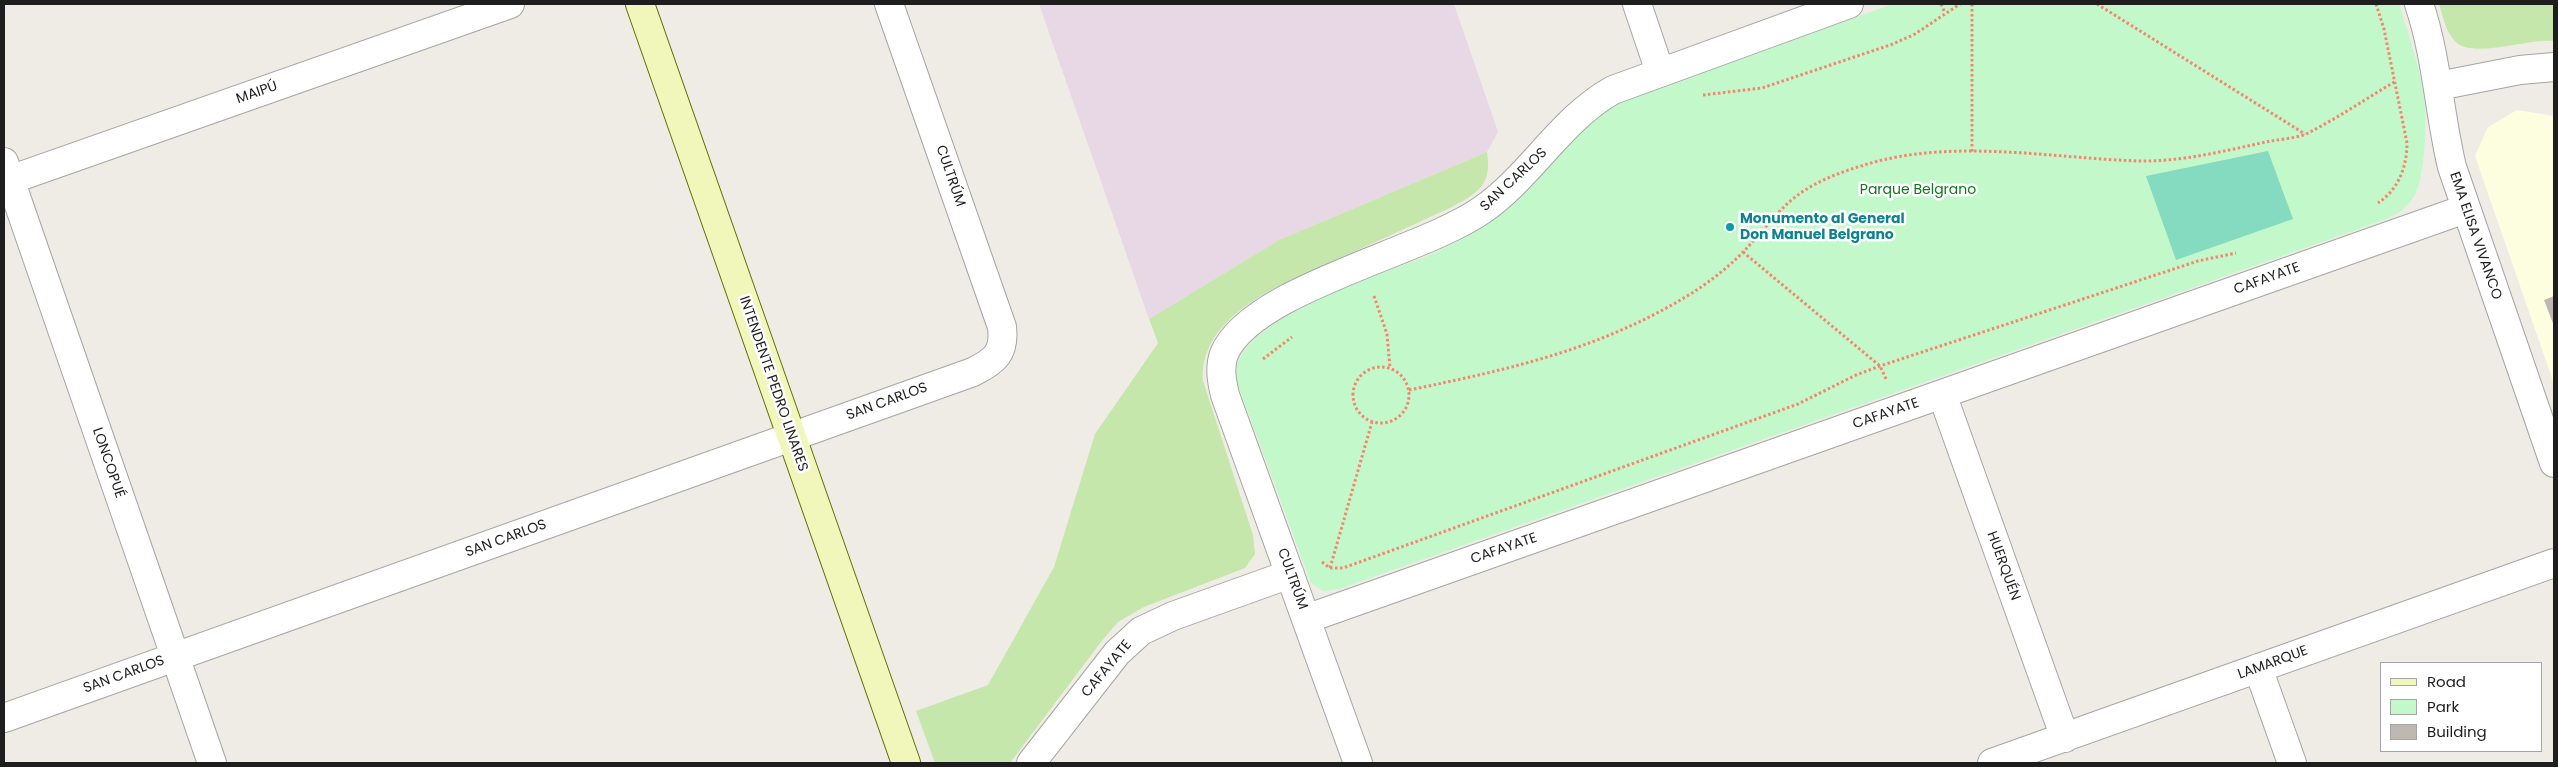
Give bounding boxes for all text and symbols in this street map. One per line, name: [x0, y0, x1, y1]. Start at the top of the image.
street label: MAIPÚ: [234, 78, 280, 108]
street label: CULTRÚM: [932, 143, 968, 209]
street label: SAN CARLOS: [1477, 145, 1551, 215]
street label: EMA ELISA VIVANCO: [2445, 170, 2505, 302]
park label: Parque Belgrano: [1860, 182, 1976, 198]
place label: Monumento al General Don Manuel Belgrano: [1740, 211, 1905, 243]
marker: Monumento al General Don Manuel Belgrano: [1724, 221, 1736, 233]
street label: CAFAYATE: [2232, 259, 2302, 299]
street label: INTENDENTE PEDRO LINARES: [735, 294, 811, 474]
street label: SAN CARLOS: [844, 380, 930, 424]
street label: CAFAYATE: [1851, 395, 1921, 433]
street label: LONCOPUÉ: [88, 426, 128, 500]
street label: SAN CARLOS: [463, 517, 549, 561]
street label: HUERQUÉN: [1983, 529, 2023, 603]
street label: CAFAYATE: [1469, 530, 1539, 568]
street label: CULTRÚM: [1273, 546, 1311, 612]
street label: CAFAYATE: [1078, 637, 1136, 701]
street label: LAMARQUE: [2236, 643, 2310, 683]
street label: SAN CARLOS: [81, 653, 167, 697]
legend: [2380, 662, 2543, 752]
text: Road: [2427, 671, 2466, 692]
text: Park: [2427, 696, 2459, 717]
text: Building: [2427, 721, 2487, 742]

